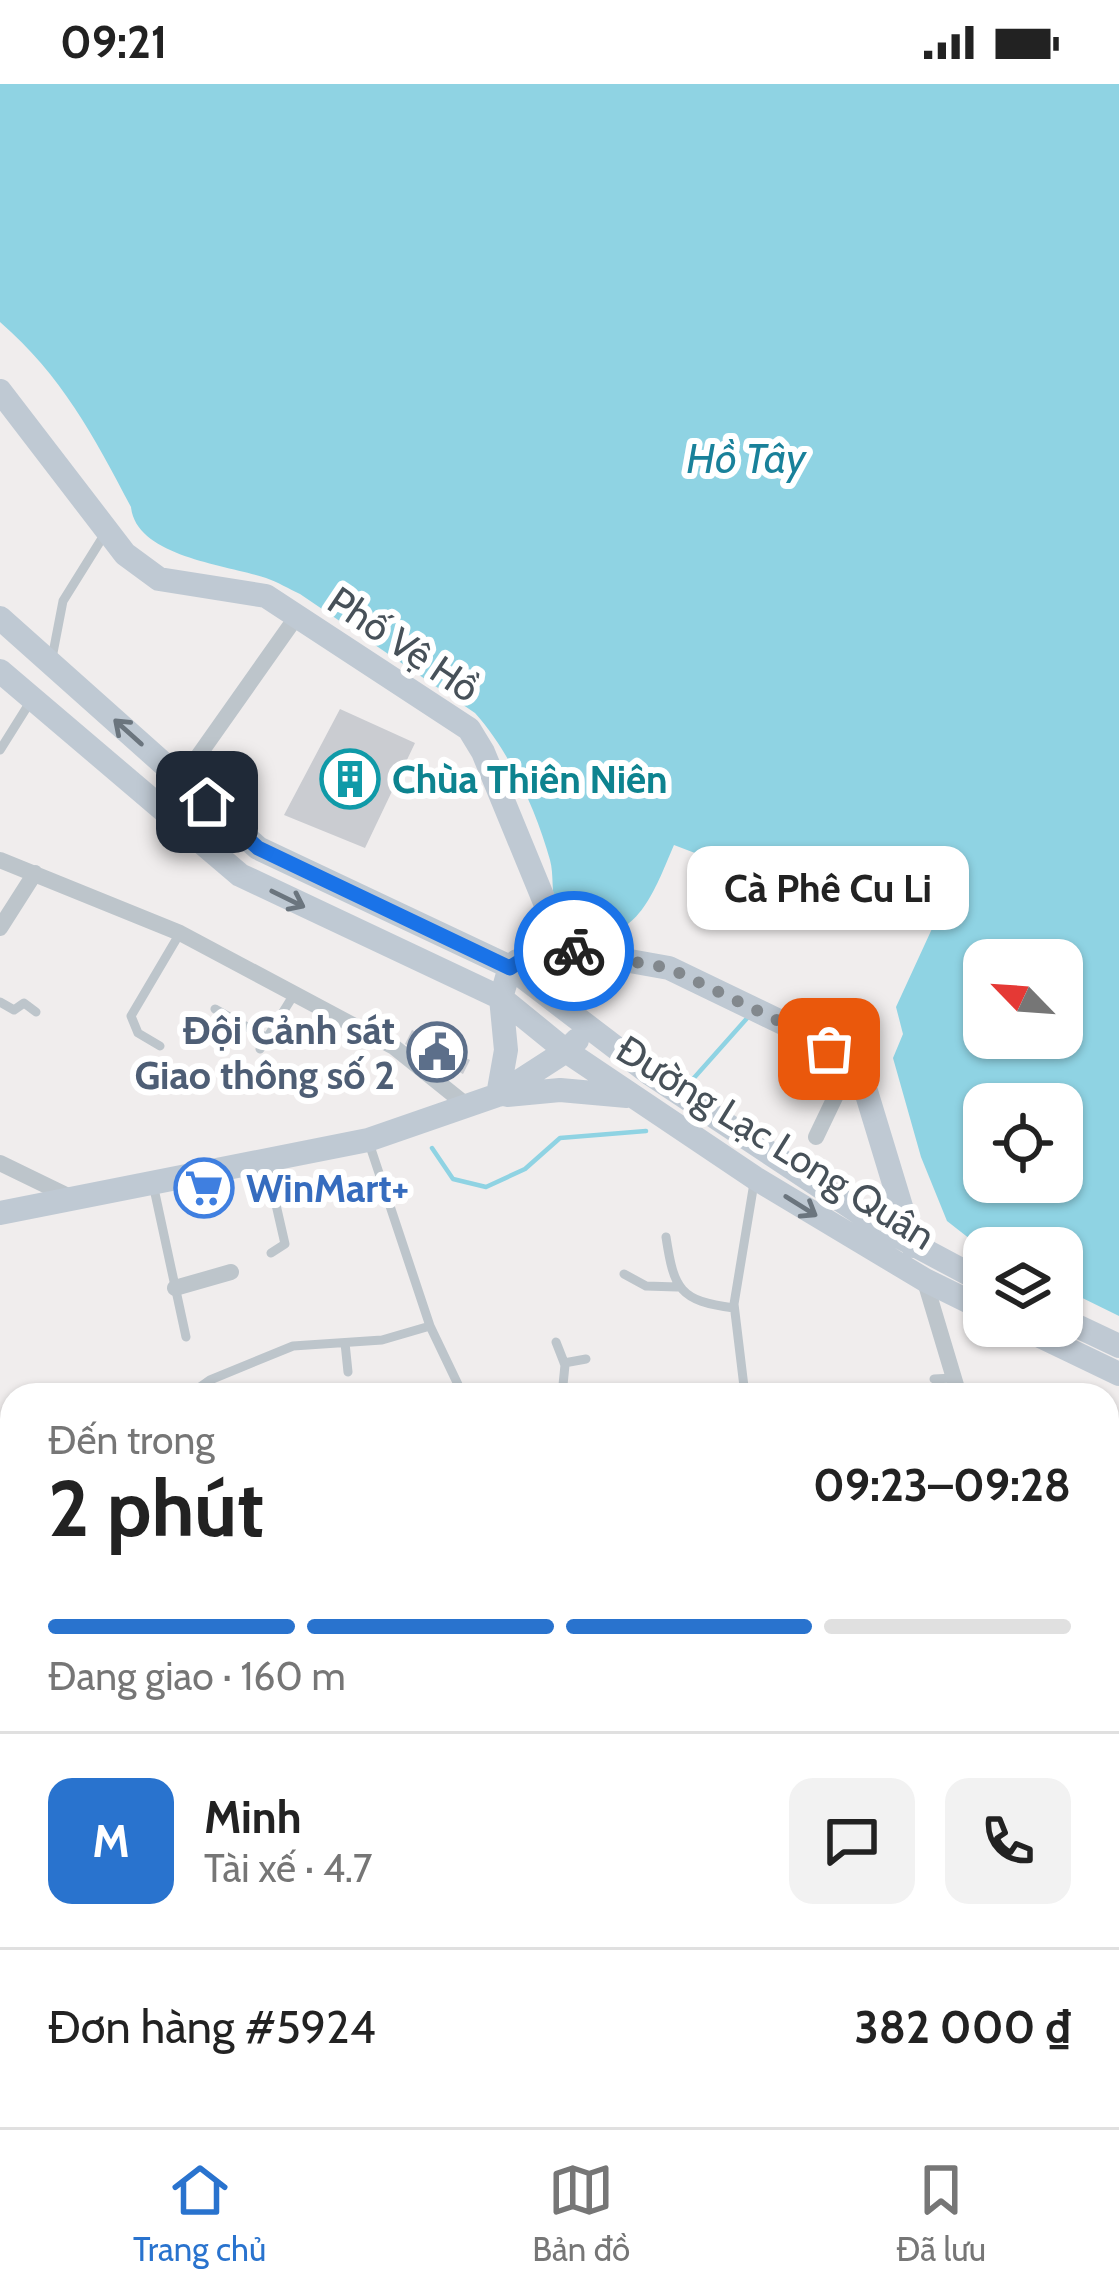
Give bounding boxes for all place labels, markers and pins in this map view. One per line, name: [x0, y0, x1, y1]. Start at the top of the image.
building icon: Chùa Thiên Niên: [319, 748, 381, 810]
pin: [156, 751, 258, 853]
place label: Chùa Thiên Niên: [392, 755, 668, 803]
callout: Cà Phê Cu Li: [688, 845, 970, 929]
pin: [778, 998, 880, 1100]
place label: Đội Cảnh sát Giao thông số 2: [134, 1006, 395, 1099]
public building icon: Đội Cảnh sát Giao thông số 2: [406, 1021, 468, 1083]
supermarket icon: WinMart+: [173, 1157, 235, 1219]
place label: WinMart+: [246, 1164, 409, 1212]

